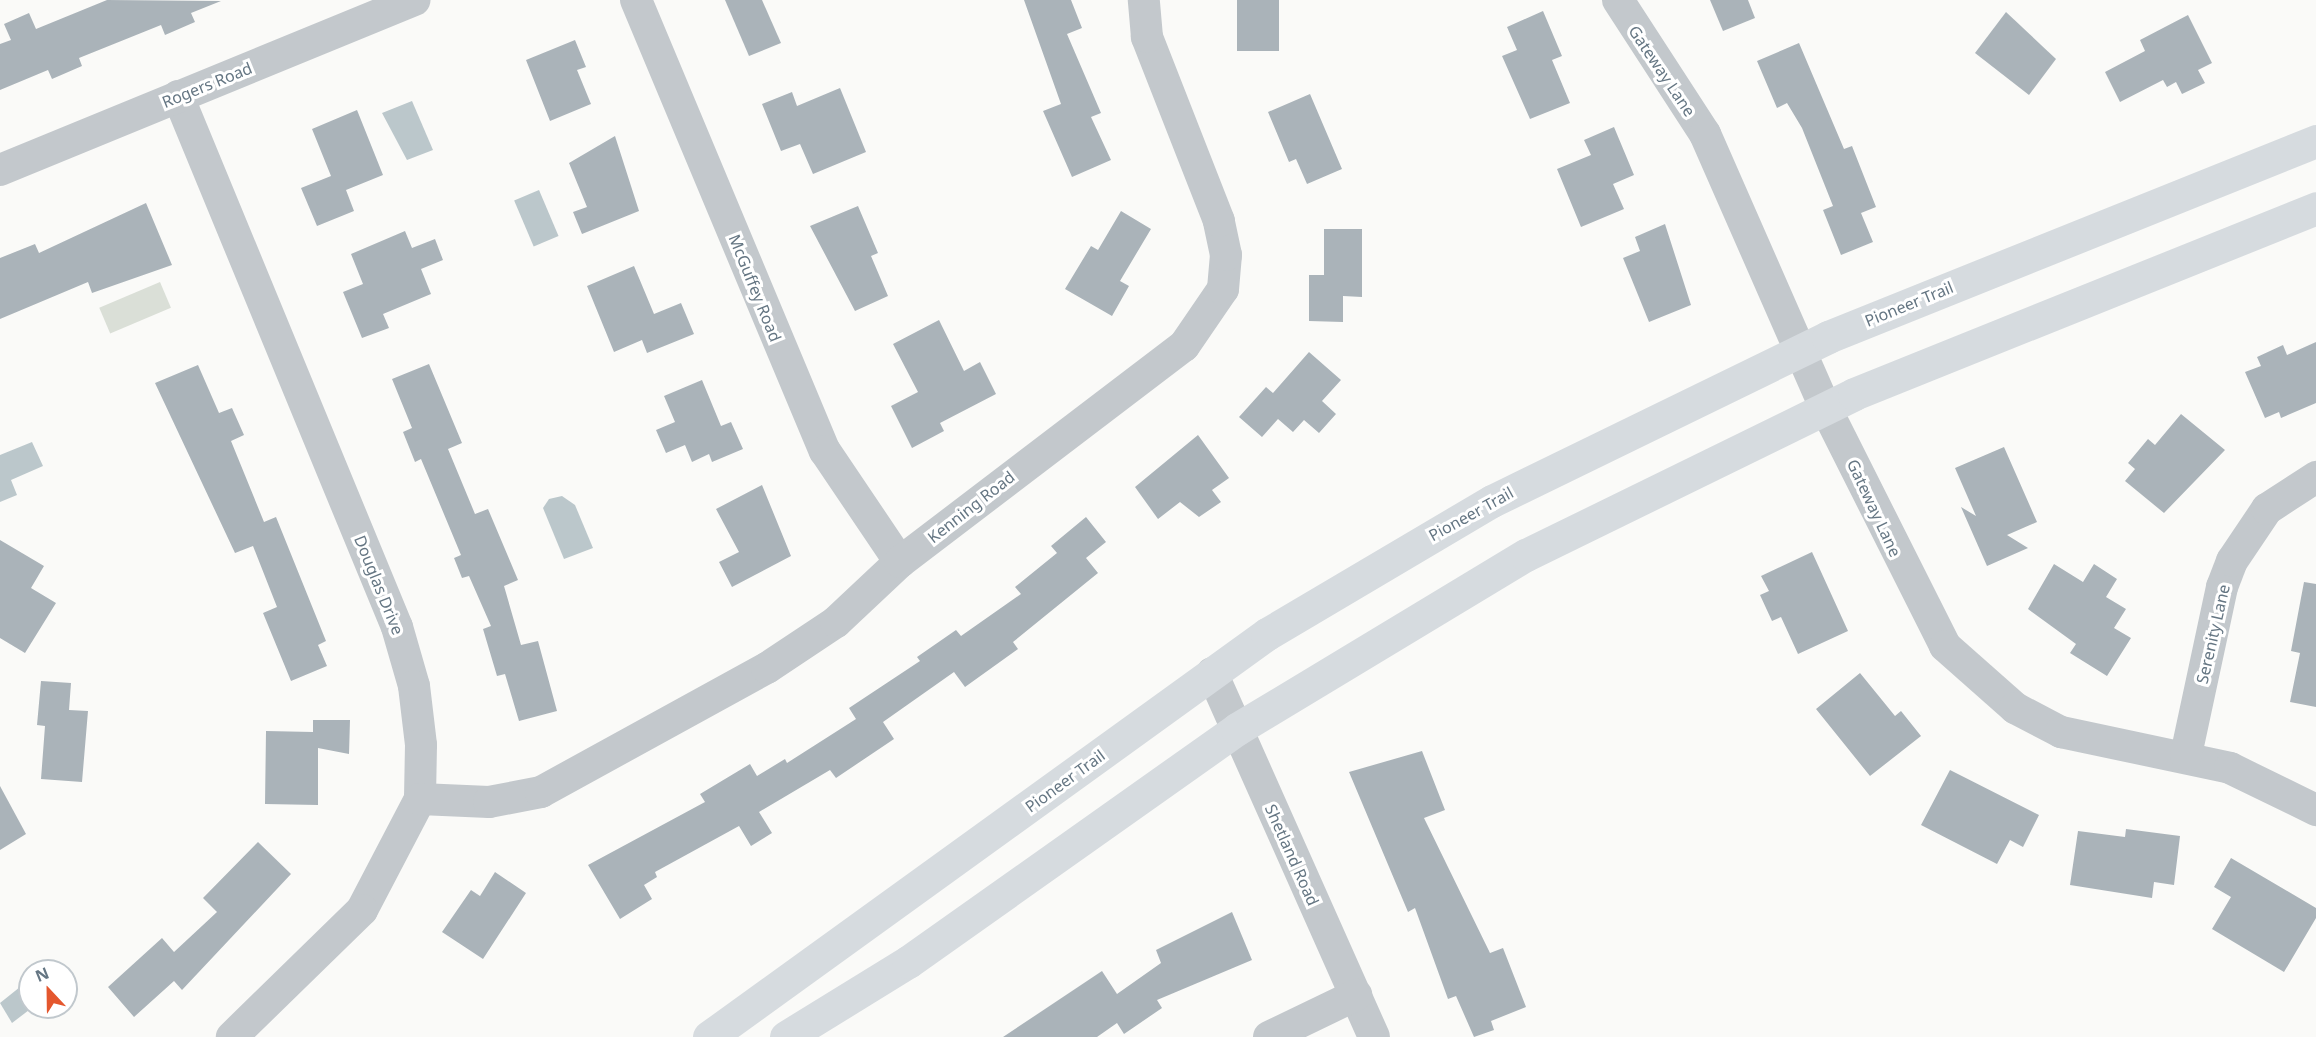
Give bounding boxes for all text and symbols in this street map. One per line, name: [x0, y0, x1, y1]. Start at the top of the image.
street label: Gateway Lane: [1625, 22, 1699, 120]
street label: Rogers Road: [159, 58, 255, 112]
street label: McGuffey Road: [725, 231, 785, 345]
street label: Pioneer Trail: [1862, 278, 1956, 330]
street label: Gateway Lane: [1843, 456, 1905, 560]
street label: Kenning Road: [924, 467, 1018, 547]
street label: Pioneer Trail: [1425, 483, 1517, 545]
street label: Douglas Drive: [350, 532, 408, 638]
street label: Serenity Lane: [2192, 582, 2234, 686]
street label: Pioneer Trail: [1021, 746, 1109, 816]
street label: Shetland Road: [1261, 801, 1323, 909]
north arrow: [18, 959, 78, 1019]
text: N: [32, 962, 52, 987]

